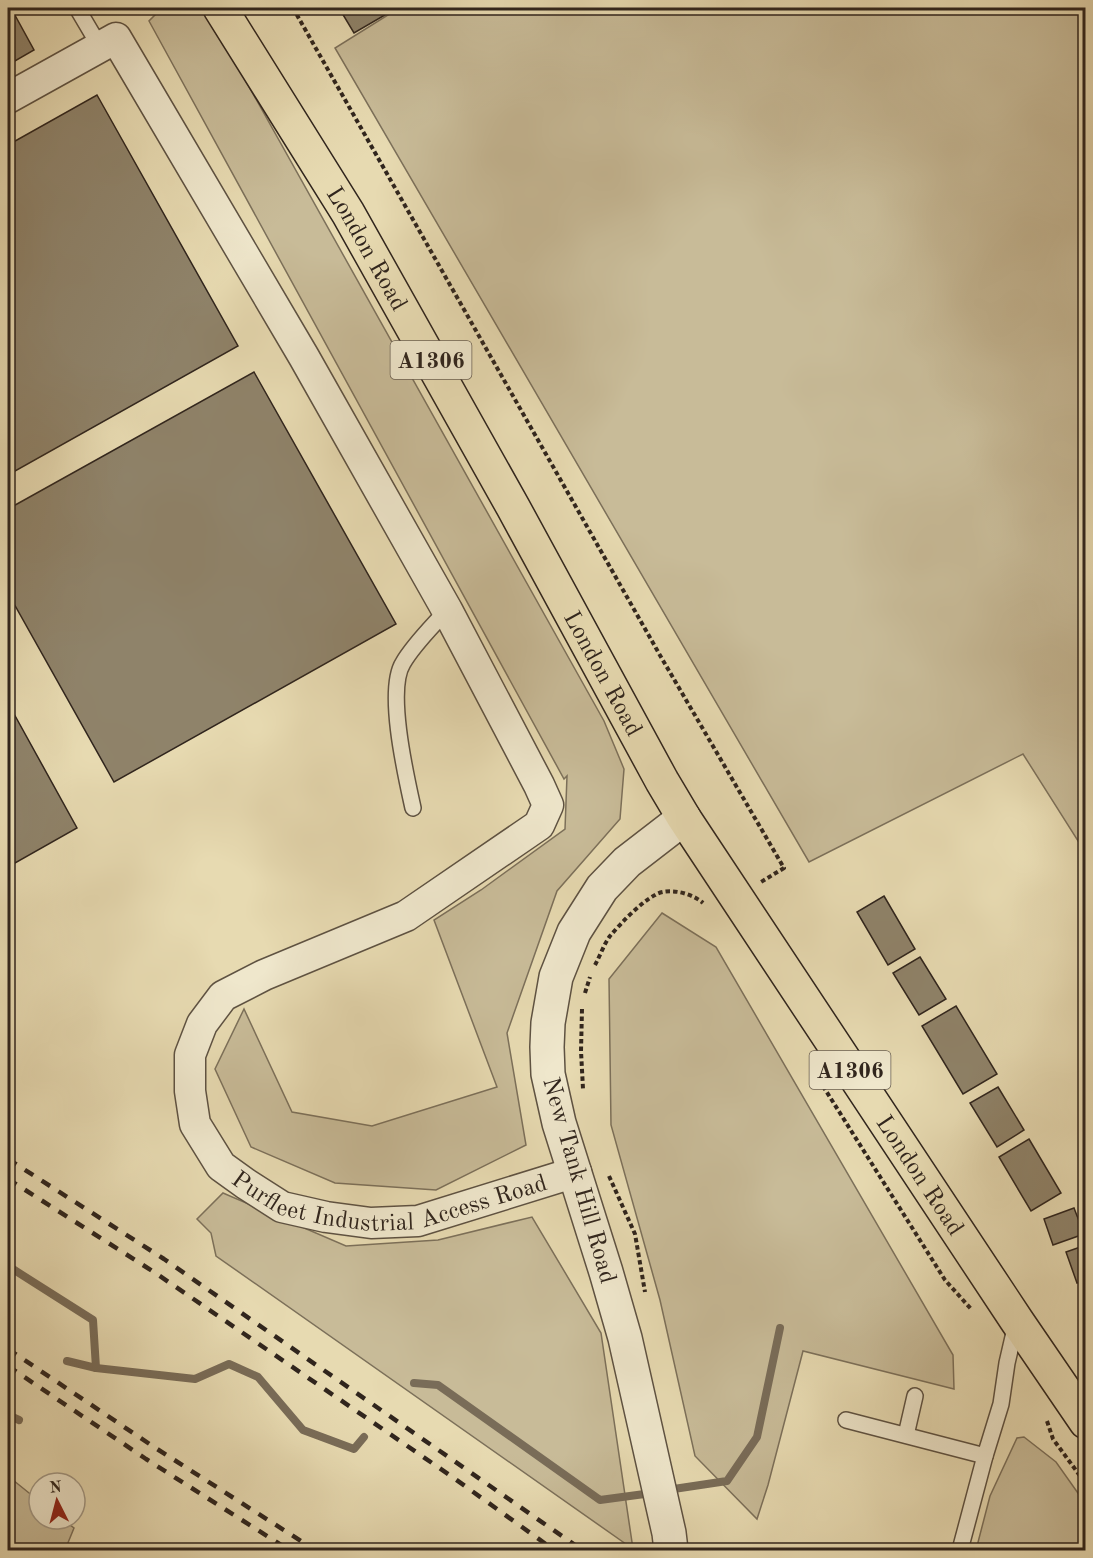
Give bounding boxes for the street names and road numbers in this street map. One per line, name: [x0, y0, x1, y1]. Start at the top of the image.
street label: London Road: [321, 183, 410, 315]
road number: A1306: [390, 341, 472, 379]
street label: London Road: [558, 608, 645, 741]
road number: A1306: [810, 1051, 890, 1089]
street label: New Tank Hill Road: [537, 1075, 619, 1286]
street label: London Road: [870, 1112, 967, 1241]
street label: Purfleet Industrial Access Road: [227, 1153, 555, 1193]

